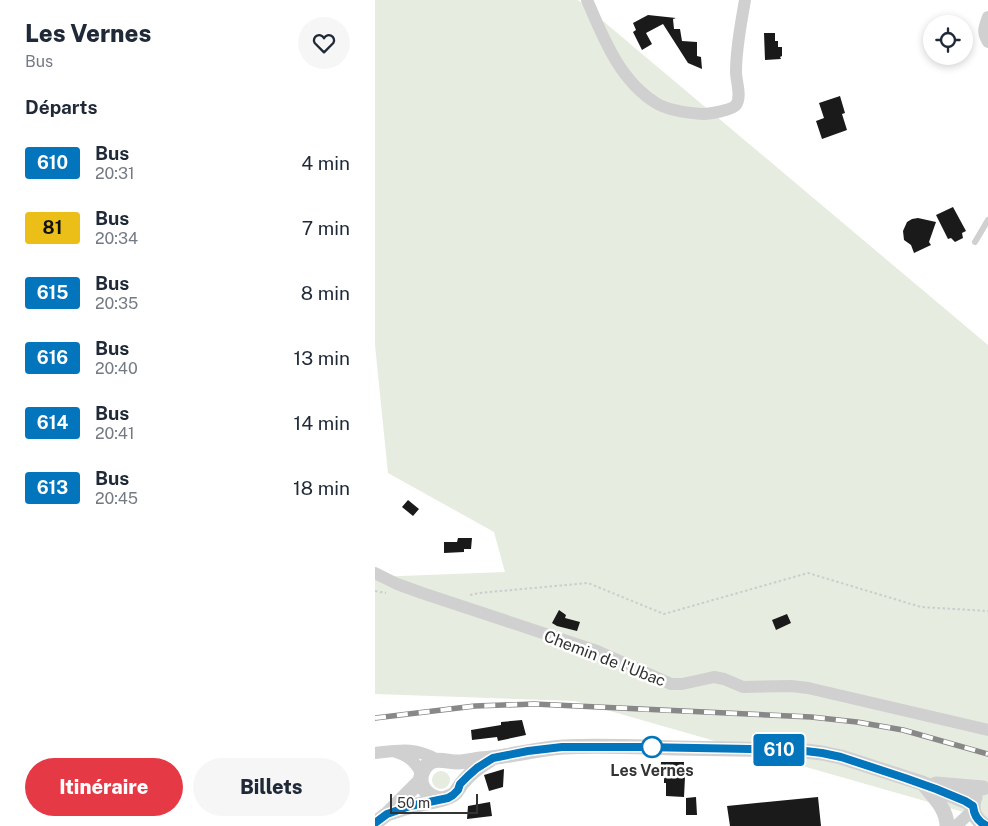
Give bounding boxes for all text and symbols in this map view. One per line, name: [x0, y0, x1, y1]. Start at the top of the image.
map controls: [923, 15, 973, 65]
button: locate: [923, 15, 973, 65]
button: heart: [298, 17, 350, 69]
text: Les Vernes: [25, 19, 151, 47]
text: Bus: [25, 52, 53, 71]
text: Départs: [25, 96, 97, 118]
text: Bus: [95, 142, 129, 164]
text: 610: [37, 152, 68, 173]
text: 4 min: [301, 152, 350, 174]
text: 20:31: [95, 164, 135, 183]
text: Bus: [95, 207, 129, 229]
text: 81: [43, 217, 62, 238]
text: 7 min: [302, 217, 350, 239]
text: 20:34: [95, 229, 138, 248]
text: Bus: [95, 272, 129, 294]
text: 615: [37, 282, 68, 303]
text: 8 min: [301, 282, 350, 304]
text: 20:35: [95, 294, 138, 313]
text: Bus: [95, 337, 129, 359]
text: 616: [37, 347, 68, 368]
text: 13 min: [293, 347, 350, 369]
text: 20:40: [95, 359, 138, 378]
text: Bus: [95, 402, 129, 424]
text: 614: [37, 412, 68, 433]
text: 14 min: [293, 412, 350, 434]
text: 20:41: [95, 424, 134, 443]
text: Bus: [95, 467, 129, 489]
text: 613: [37, 477, 68, 498]
text: 18 min: [293, 477, 350, 499]
text: 20:45: [95, 489, 138, 508]
street label: Chemin de l'Ubac: [541, 627, 668, 690]
line badge: 610: [750, 734, 808, 766]
marker: Les Vernes: [641, 736, 663, 758]
text: 610: [763, 739, 795, 760]
button: Itinéraire: [25, 758, 183, 816]
button: Billets: [193, 758, 350, 816]
place label: Les Vernes: [610, 761, 694, 780]
scale bar: [390, 791, 477, 814]
text: 50 m: [397, 795, 430, 811]

